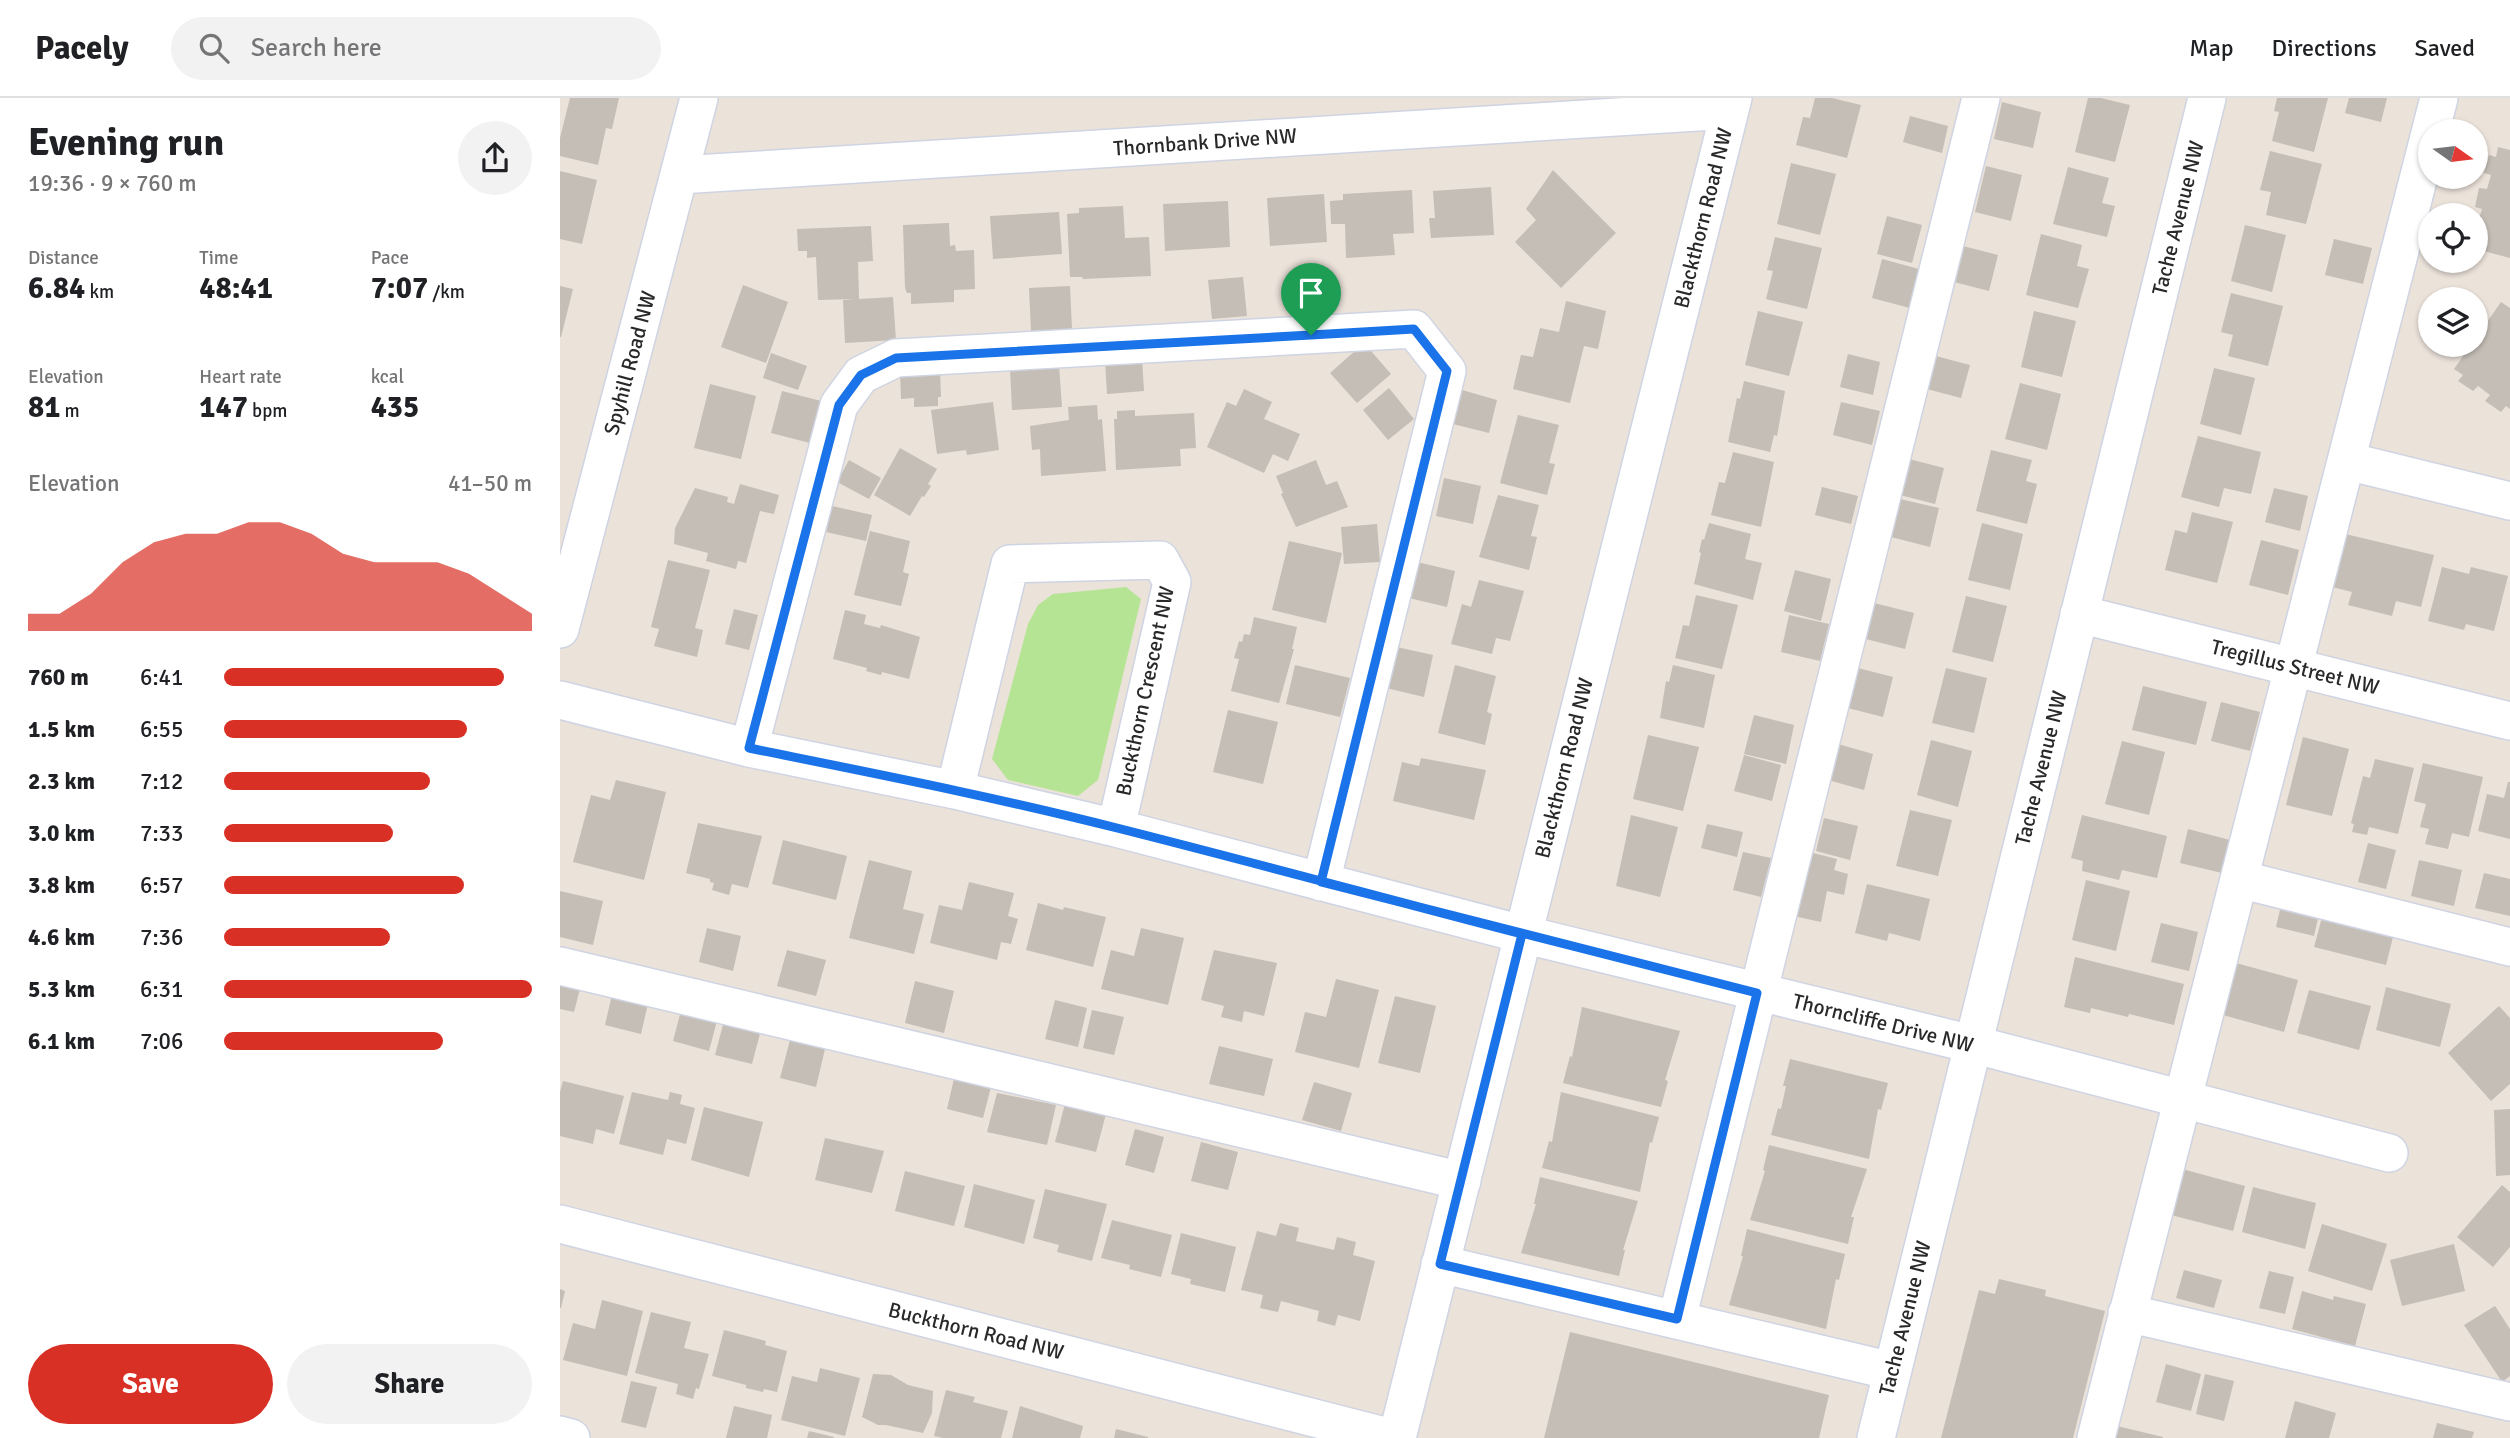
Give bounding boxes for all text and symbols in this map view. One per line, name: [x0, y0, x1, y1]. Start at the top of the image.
search box: [171, 17, 661, 80]
text: Pacely: [35, 28, 129, 69]
icon: search: [195, 29, 233, 67]
text: Search here: [251, 32, 382, 64]
text: Map: [2189, 33, 2234, 63]
text: Directions: [2272, 33, 2377, 63]
text: Saved: [2415, 33, 2475, 63]
text: Evening run: [28, 119, 224, 166]
north arrow: [2418, 119, 2488, 189]
map controls: [2418, 119, 2488, 357]
button: share: [458, 121, 532, 195]
street label: Thornbank Drive NW: [1112, 123, 1298, 161]
street label: Blackthorn Road NW: [1668, 125, 1738, 311]
street label: Tache Avenue NW: [2146, 138, 2210, 298]
text: 19:36 · 9 × 760 m: [28, 169, 197, 198]
button: locate: [2418, 203, 2488, 273]
text: Distance: [28, 246, 99, 270]
text: Time: [199, 246, 238, 270]
text: Pace: [371, 246, 409, 270]
pin: [1281, 263, 1341, 335]
text: 6.84: [28, 270, 85, 307]
text: 48:41: [199, 270, 273, 307]
text: 7:07: [371, 270, 428, 307]
icon: arrive: [1292, 274, 1330, 312]
text: km: [85, 280, 114, 304]
text: /km: [428, 280, 465, 304]
button: layers: [2418, 287, 2488, 357]
street label: Spyhill Road NW: [598, 288, 662, 438]
text: Elevation: [28, 365, 104, 389]
text: Heart rate: [199, 365, 282, 389]
text: kcal: [371, 365, 404, 389]
text: 81: [28, 389, 60, 426]
text: 147: [199, 389, 248, 426]
text: 435: [371, 389, 419, 426]
text: m: [60, 399, 80, 423]
text: bpm: [248, 399, 287, 423]
text: Elevation: [28, 469, 120, 498]
text: 41–50 m: [448, 469, 532, 498]
street label: Buckthorn Crescent NW: [1110, 584, 1180, 798]
street label: Tregillus Street NW: [2208, 634, 2382, 701]
text: 760 m: [28, 663, 89, 692]
text: 6:41: [140, 663, 183, 692]
street label: Blackthorn Road NW: [1529, 675, 1599, 861]
street label: Tache Avenue NW: [2009, 688, 2073, 848]
text: 1.5 km: [28, 715, 95, 744]
text: 6:55: [140, 715, 183, 744]
text: 2.3 km: [28, 767, 95, 796]
text: 7:12: [140, 767, 183, 796]
text: 3.0 km: [28, 819, 95, 848]
text: 7:33: [140, 819, 183, 848]
text: 3.8 km: [28, 871, 95, 900]
text: 6:57: [140, 871, 183, 900]
text: 4.6 km: [28, 923, 95, 952]
text: 7:36: [140, 923, 183, 952]
text: 5.3 km: [28, 975, 95, 1004]
text: 6:31: [140, 975, 183, 1004]
street label: Thorncliffe Drive NW: [1790, 988, 1976, 1058]
text: 6.1 km: [28, 1027, 95, 1056]
text: 7:06: [140, 1027, 183, 1056]
street label: Tache Avenue NW: [1873, 1238, 1937, 1398]
street label: Buckthorn Road NW: [886, 1297, 1067, 1365]
button: Save: [28, 1344, 273, 1424]
button: Share: [287, 1344, 532, 1424]

